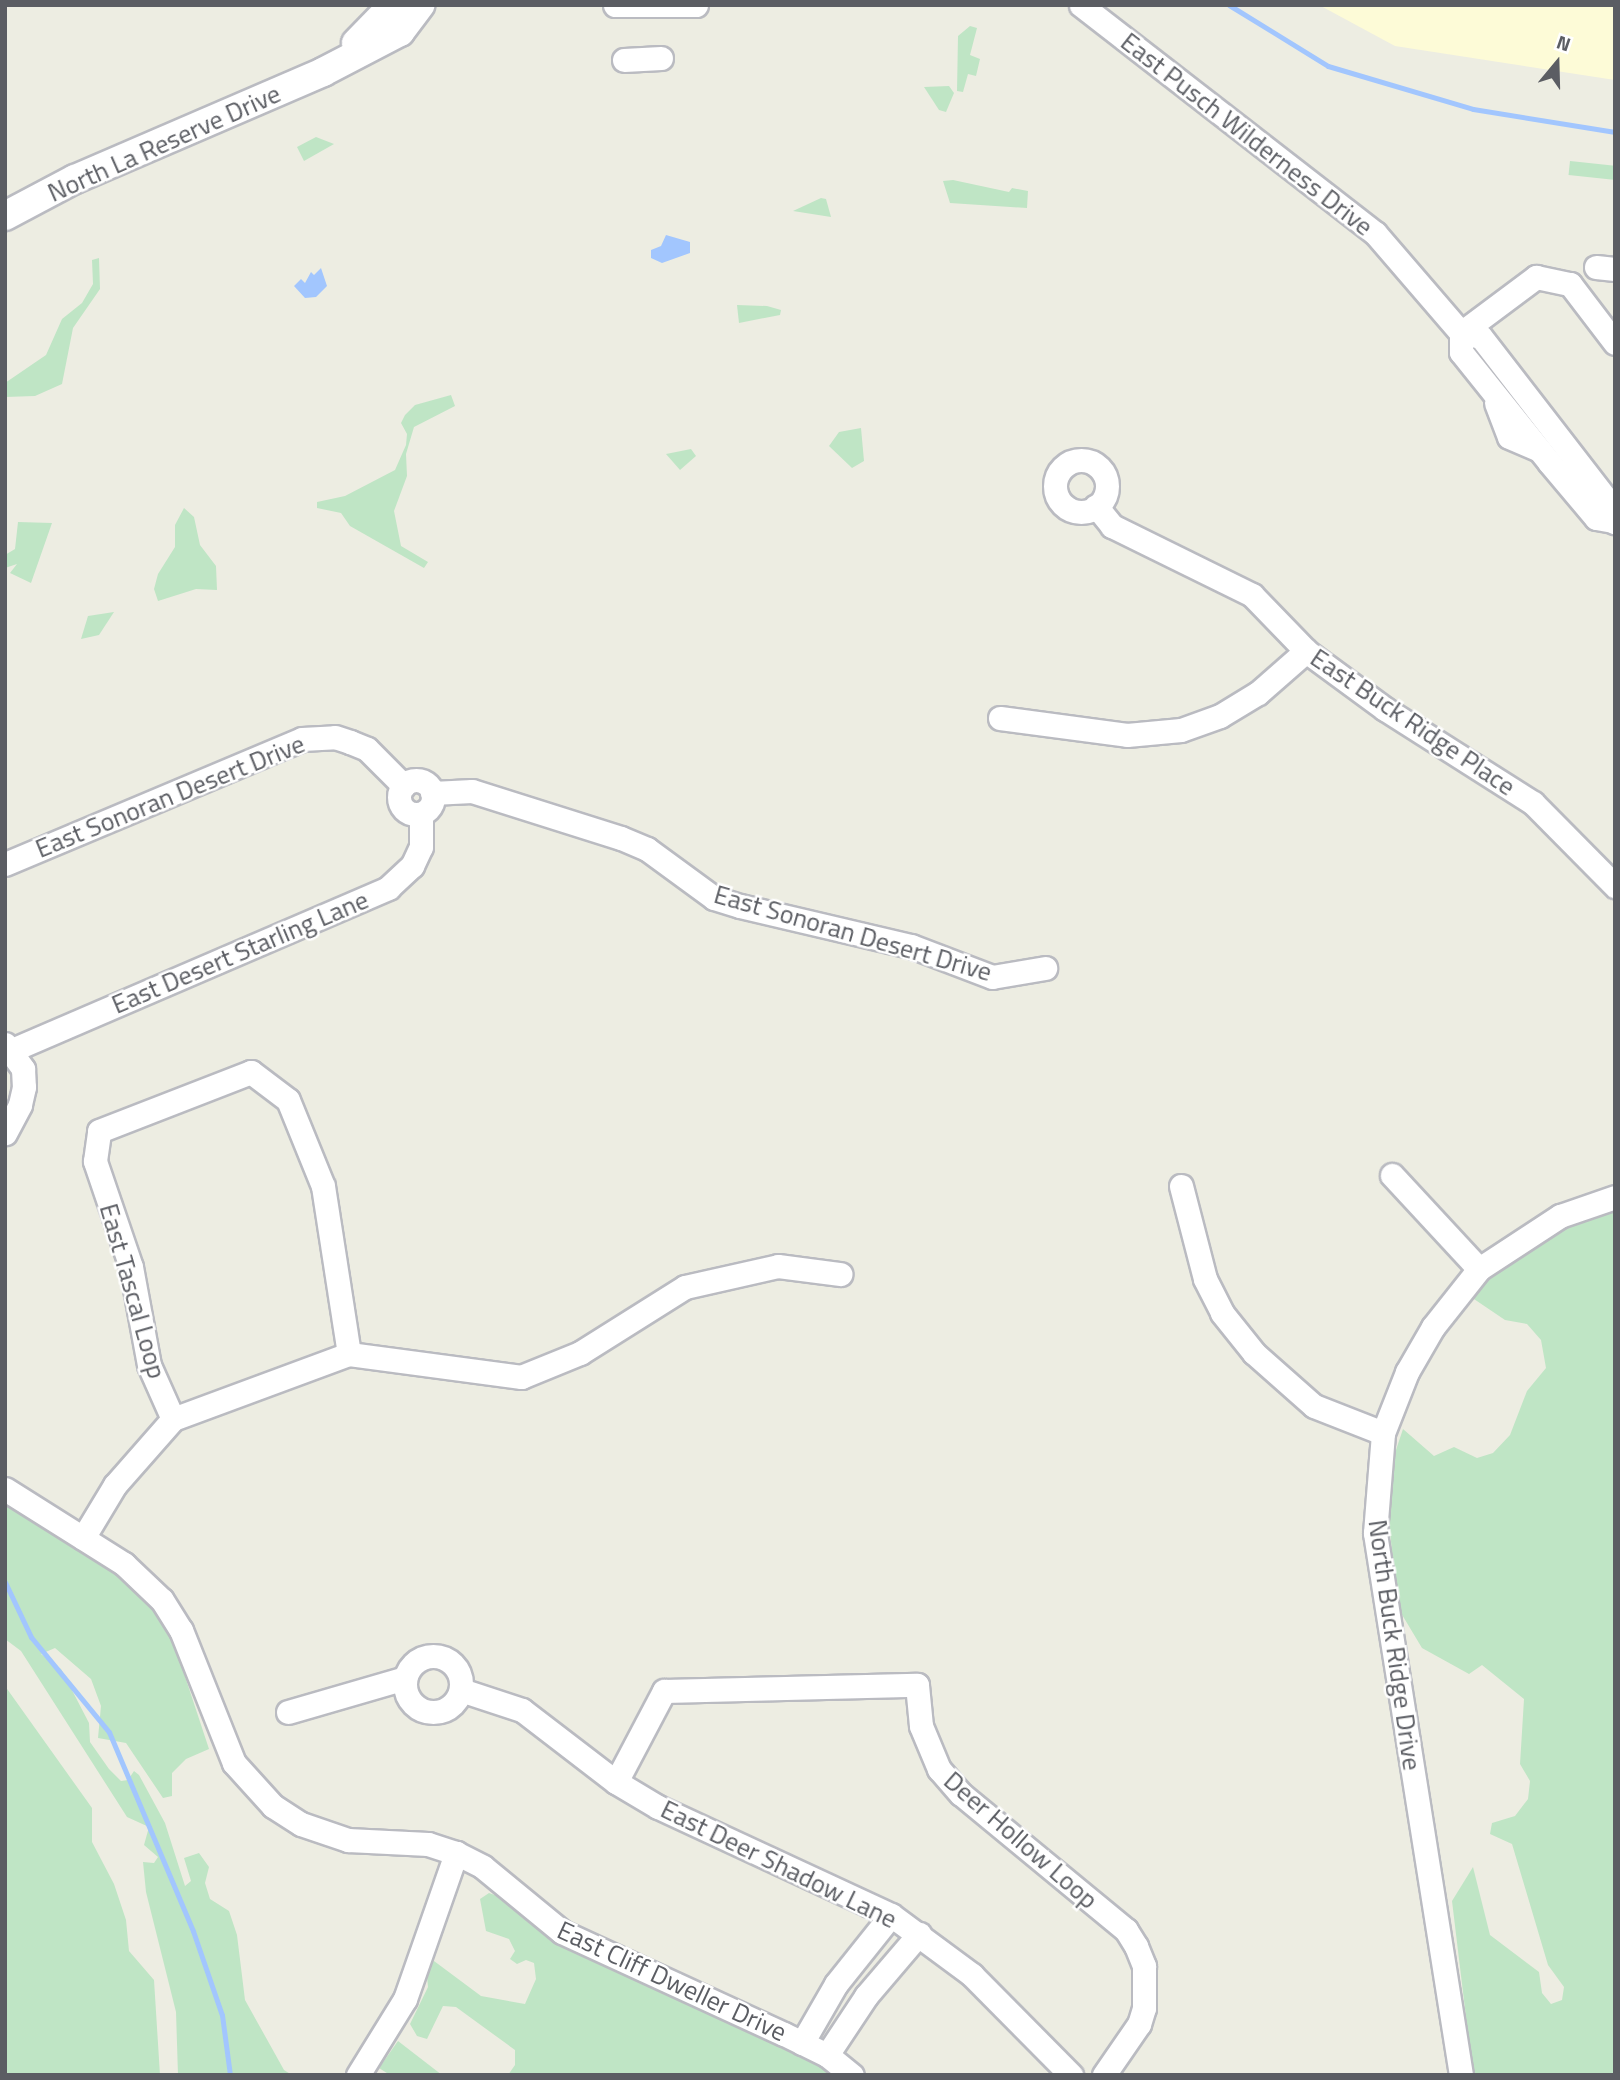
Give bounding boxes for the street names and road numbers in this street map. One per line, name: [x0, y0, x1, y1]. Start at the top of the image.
street label: East Pusch Wilderness Drive: [1115, 26, 1379, 242]
street label: North La Reserve Drive: [43, 78, 285, 208]
street label: East Buck Ridge Place: [1305, 642, 1521, 802]
street label: East Sonoran Desert Drive: [31, 728, 309, 864]
street label: East Sonoran Desert Drive: [711, 878, 995, 988]
street label: East Desert Starling Lane: [107, 884, 373, 1020]
street label: East Tascal Loop: [93, 1200, 173, 1382]
street label: North Buck Ridge Drive: [1362, 1518, 1428, 1772]
street label: Deer Hollow Loop: [938, 1765, 1104, 1915]
street label: East Deer Shadow Lane: [656, 1793, 902, 1935]
street label: East Cliff Dweller Drive: [552, 1914, 792, 2048]

